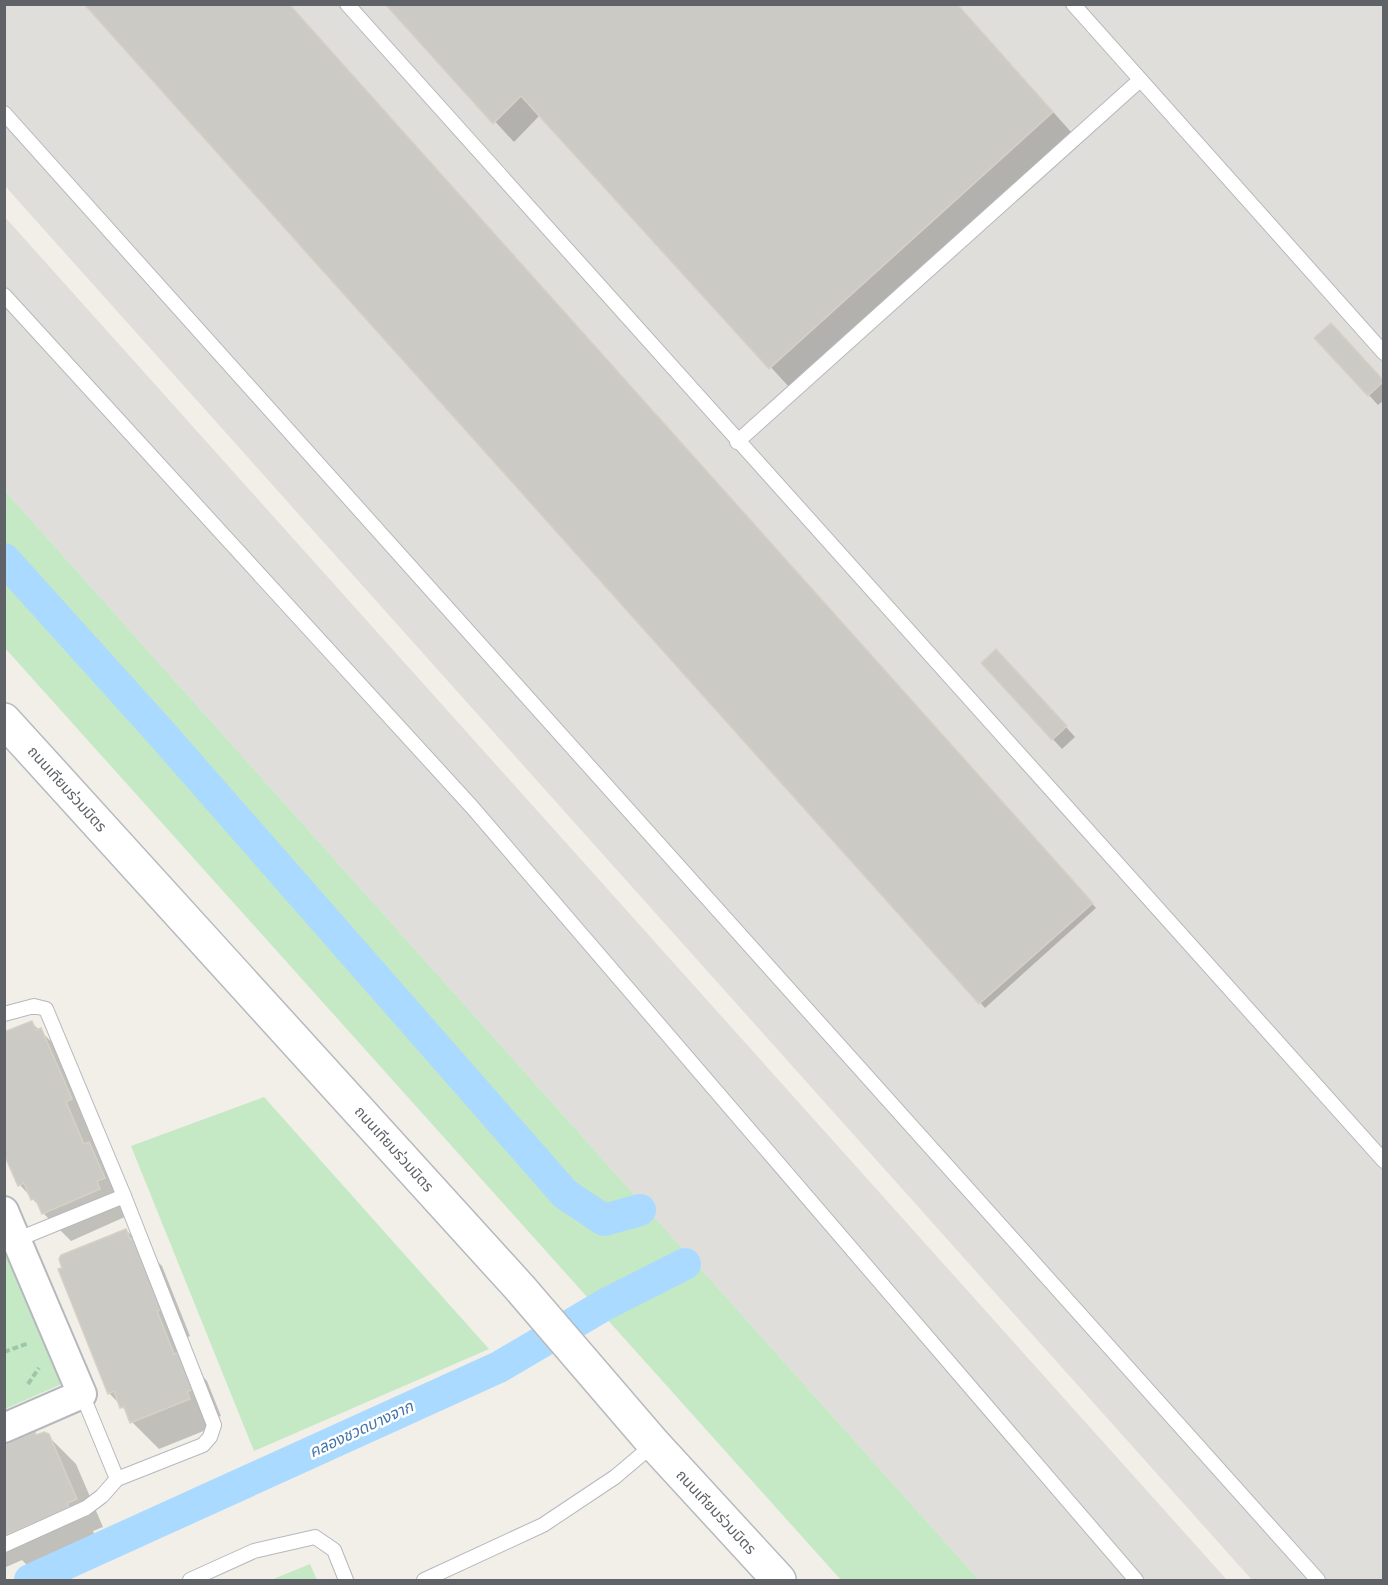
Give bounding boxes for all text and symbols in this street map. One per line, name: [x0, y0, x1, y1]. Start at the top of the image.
street label: ถนนเทียมร่วมมิตร: [24, 742, 110, 836]
street label: ถนนเทียมร่วมมิตร: [351, 1102, 437, 1196]
water label: คลองชวดบางจาก: [306, 1396, 417, 1461]
street label: ถนนเทียมร่วมมิตร: [672, 1466, 760, 1558]

